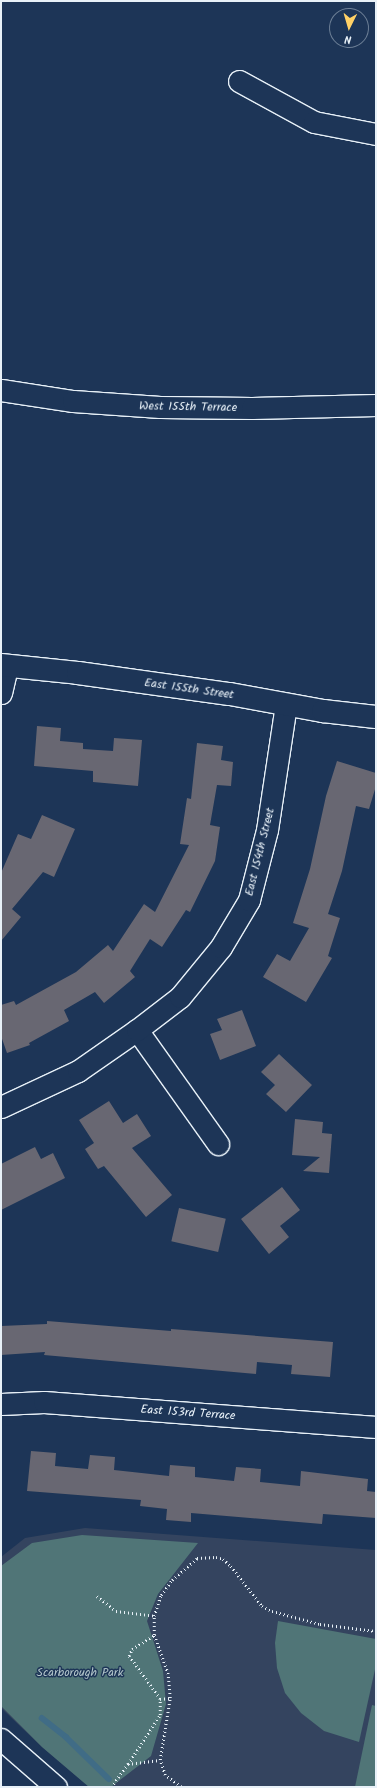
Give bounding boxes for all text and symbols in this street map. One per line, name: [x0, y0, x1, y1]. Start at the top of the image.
north arrow: [329, 8, 369, 48]
text: N: [344, 30, 352, 48]
street label: West 155th Terrace: [139, 399, 237, 415]
street label: East 155th Street: [143, 676, 235, 702]
street label: East 154th Street: [242, 806, 278, 898]
street label: East 153rd Terrace: [140, 1402, 236, 1424]
park label: Scarborough Park: [37, 1666, 123, 1680]

